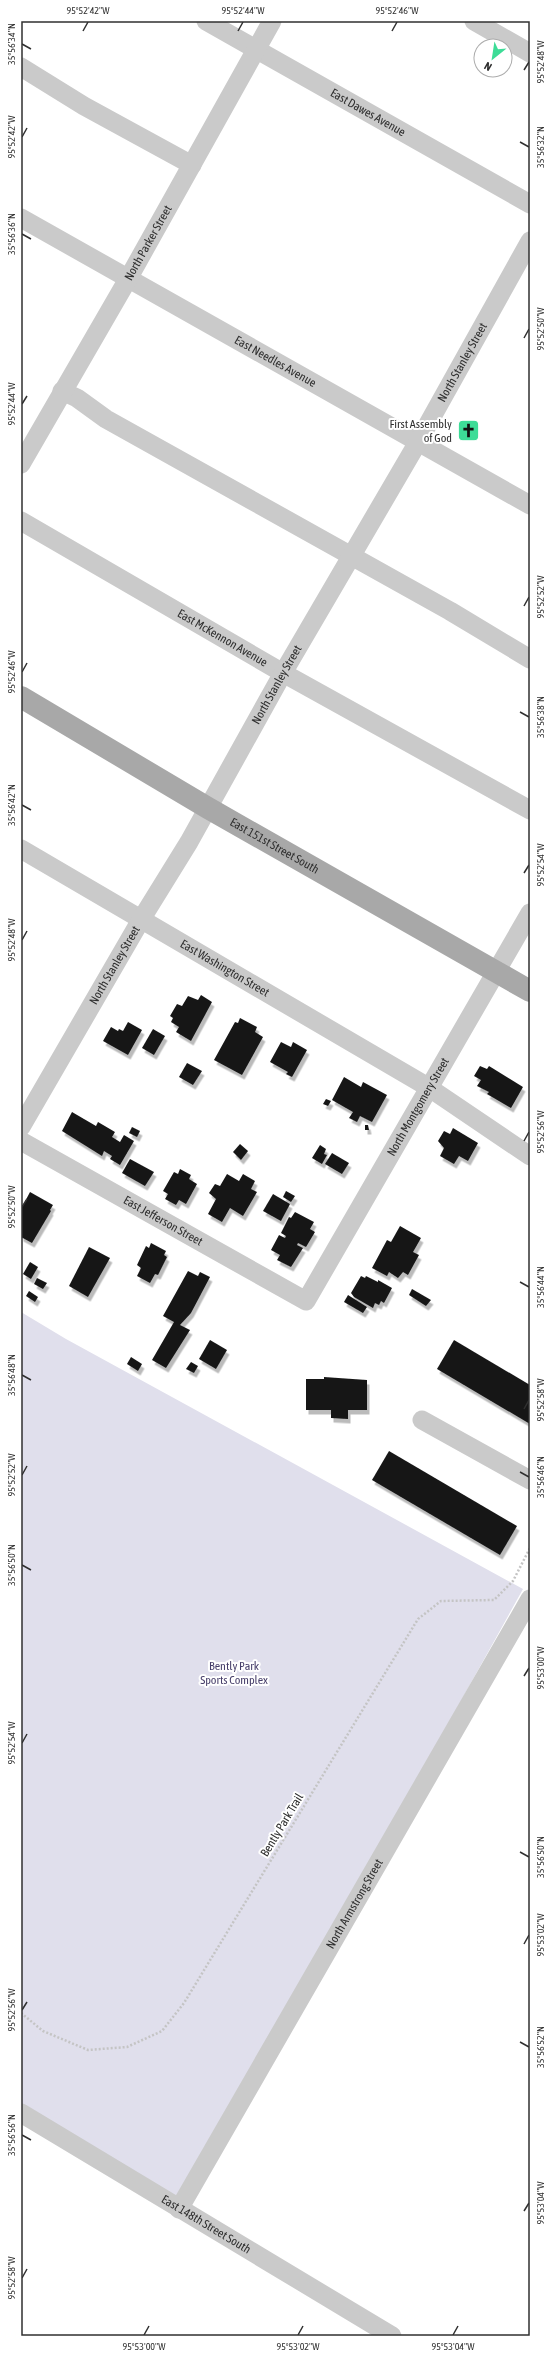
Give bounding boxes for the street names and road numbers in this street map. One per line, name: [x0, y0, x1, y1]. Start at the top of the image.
street label: East Dawes Avenue: [328, 86, 408, 139]
street label: North Parker Street: [122, 202, 175, 283]
street label: North Stanley Street: [435, 320, 490, 404]
street label: East Needles Avenue: [232, 333, 319, 390]
street label: East McKennon Avenue: [175, 606, 270, 670]
street label: North Stanley Street: [249, 642, 305, 727]
street label: East 151st Street South: [228, 815, 322, 877]
street label: North Stanley Street: [86, 923, 143, 1007]
street label: East Washington Street: [178, 937, 272, 1000]
street label: North Montgomery Street: [384, 1055, 452, 1159]
street label: East Jefferson Street: [121, 1193, 206, 1249]
street label: Bently Park Trail: [258, 1790, 307, 1859]
street label: North Armstrong Street: [323, 1856, 386, 1951]
street label: East 148th Street South: [159, 2192, 253, 2256]

